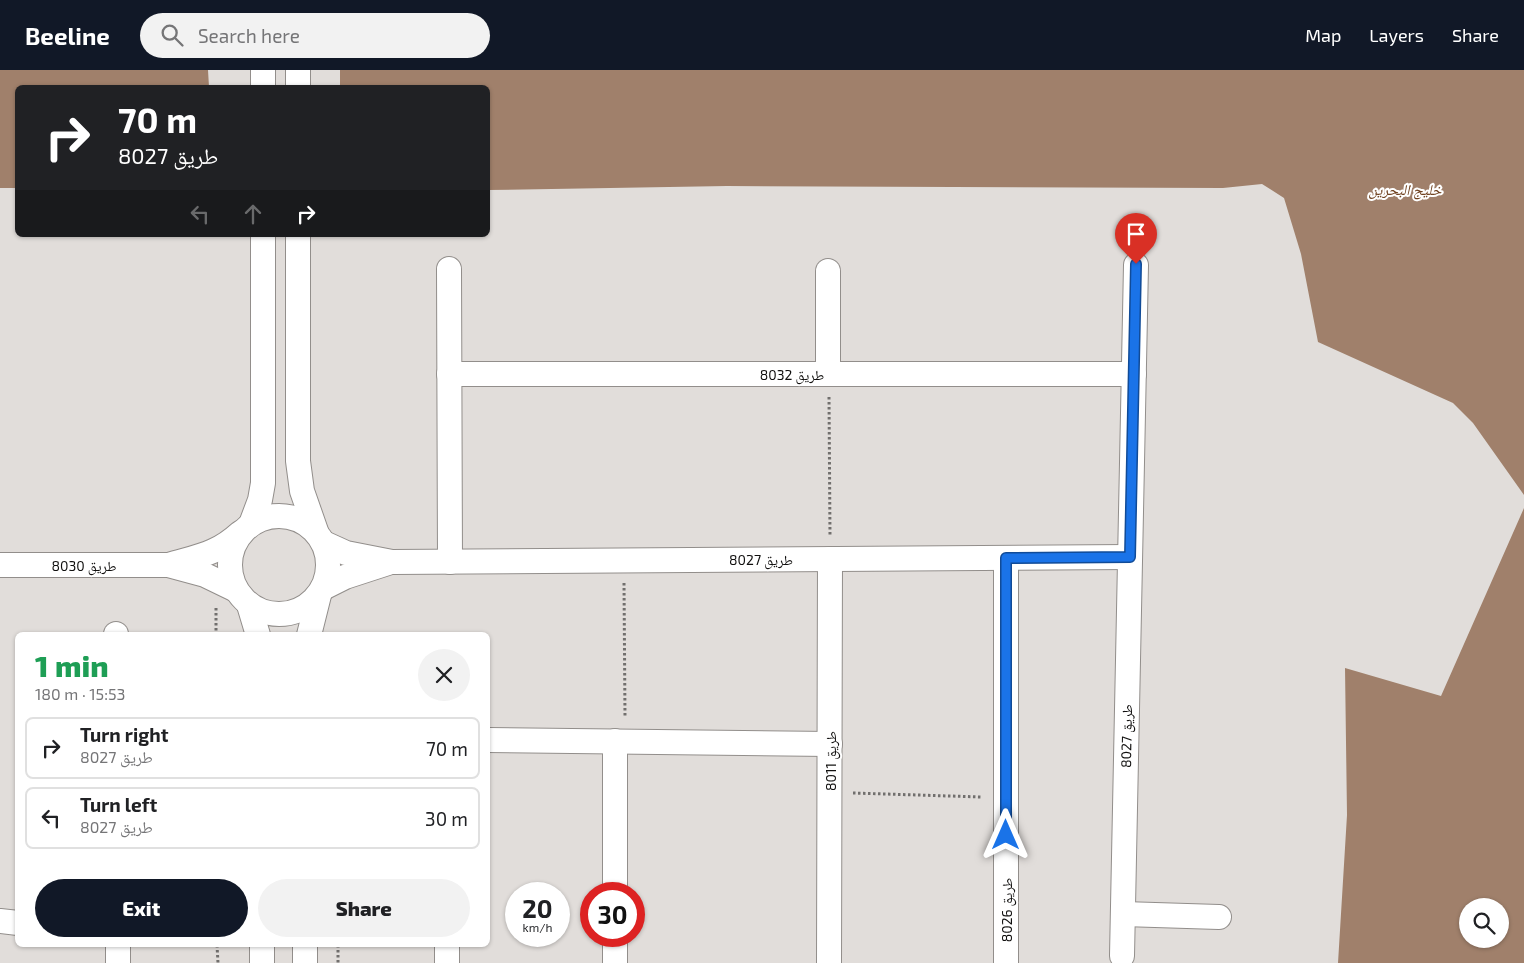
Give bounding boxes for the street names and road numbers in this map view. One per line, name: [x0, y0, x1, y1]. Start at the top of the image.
street label: طريق 8032: [760, 366, 824, 385]
street label: طريق 8027: [729, 551, 793, 570]
street label: طريق 8030: [52, 557, 116, 576]
street label: طريق 8027: [1117, 704, 1137, 768]
street label: طريق 8011: [822, 731, 841, 791]
street label: طريق 8026: [998, 878, 1017, 942]

